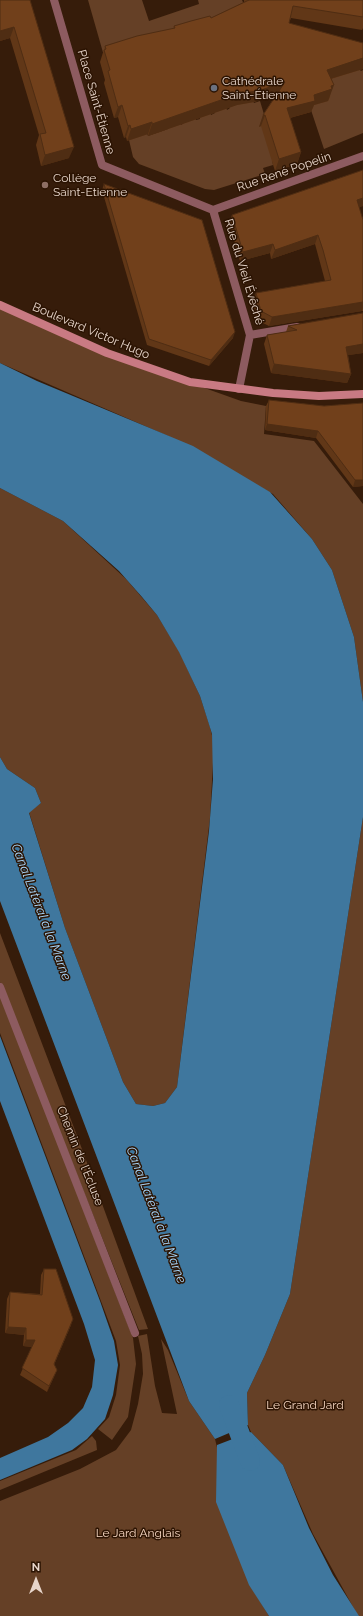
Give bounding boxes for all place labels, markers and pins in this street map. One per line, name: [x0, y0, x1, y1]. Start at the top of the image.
place label: Cathédrale Saint-Étienne: [222, 74, 296, 102]
marker: Cathédrale Saint-Étienne: [209, 83, 219, 93]
place label: Collège Saint-Etienne: [53, 171, 127, 199]
marker: Collège Saint-Etienne: [40, 180, 50, 190]

